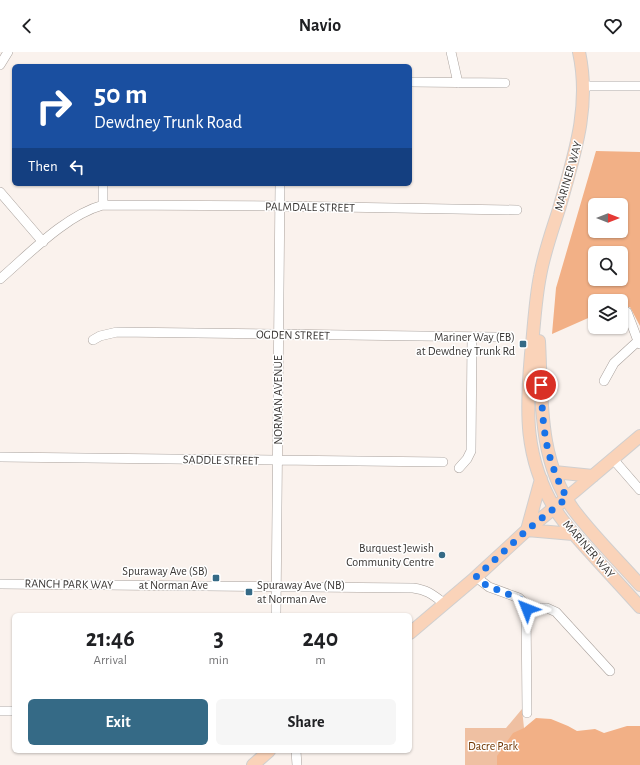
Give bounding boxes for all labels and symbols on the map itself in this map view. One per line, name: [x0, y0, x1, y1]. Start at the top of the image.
street label: MARINER WAY: [552, 139, 584, 212]
north arrow: [588, 198, 628, 238]
street label: PALMDALE STREET: [265, 200, 355, 214]
street label: OGDEN STREET: [256, 328, 330, 342]
place label: Mariner Way (EB) at Dewdney Trunk Rd: [416, 331, 515, 358]
marker: Mariner Way (EB) at Dewdney Trunk Rd: [518, 339, 528, 349]
street label: NORMAN AVENUE: [272, 355, 284, 445]
pin: [524, 368, 558, 402]
street label: SADDLE STREET: [183, 453, 259, 467]
street label: MARINER WAY: [561, 518, 618, 581]
place label: Burquest Jewish Community Centre: [346, 542, 434, 569]
marker: Burquest Jewish Community Centre: [437, 550, 447, 560]
place label: Spuraway Ave (SB) at Norman Ave: [122, 565, 208, 591]
marker: Spuraway Ave (SB) at Norman Ave: [211, 573, 221, 583]
street label: RANCH PARK WAY: [24, 577, 114, 591]
place label: Spuraway Ave (NB) at Norman Ave: [257, 579, 345, 605]
marker: Spuraway Ave (NB) at Norman Ave: [244, 587, 254, 597]
position arrow: [506, 588, 548, 630]
park label: Dacre Park: [468, 740, 518, 752]

